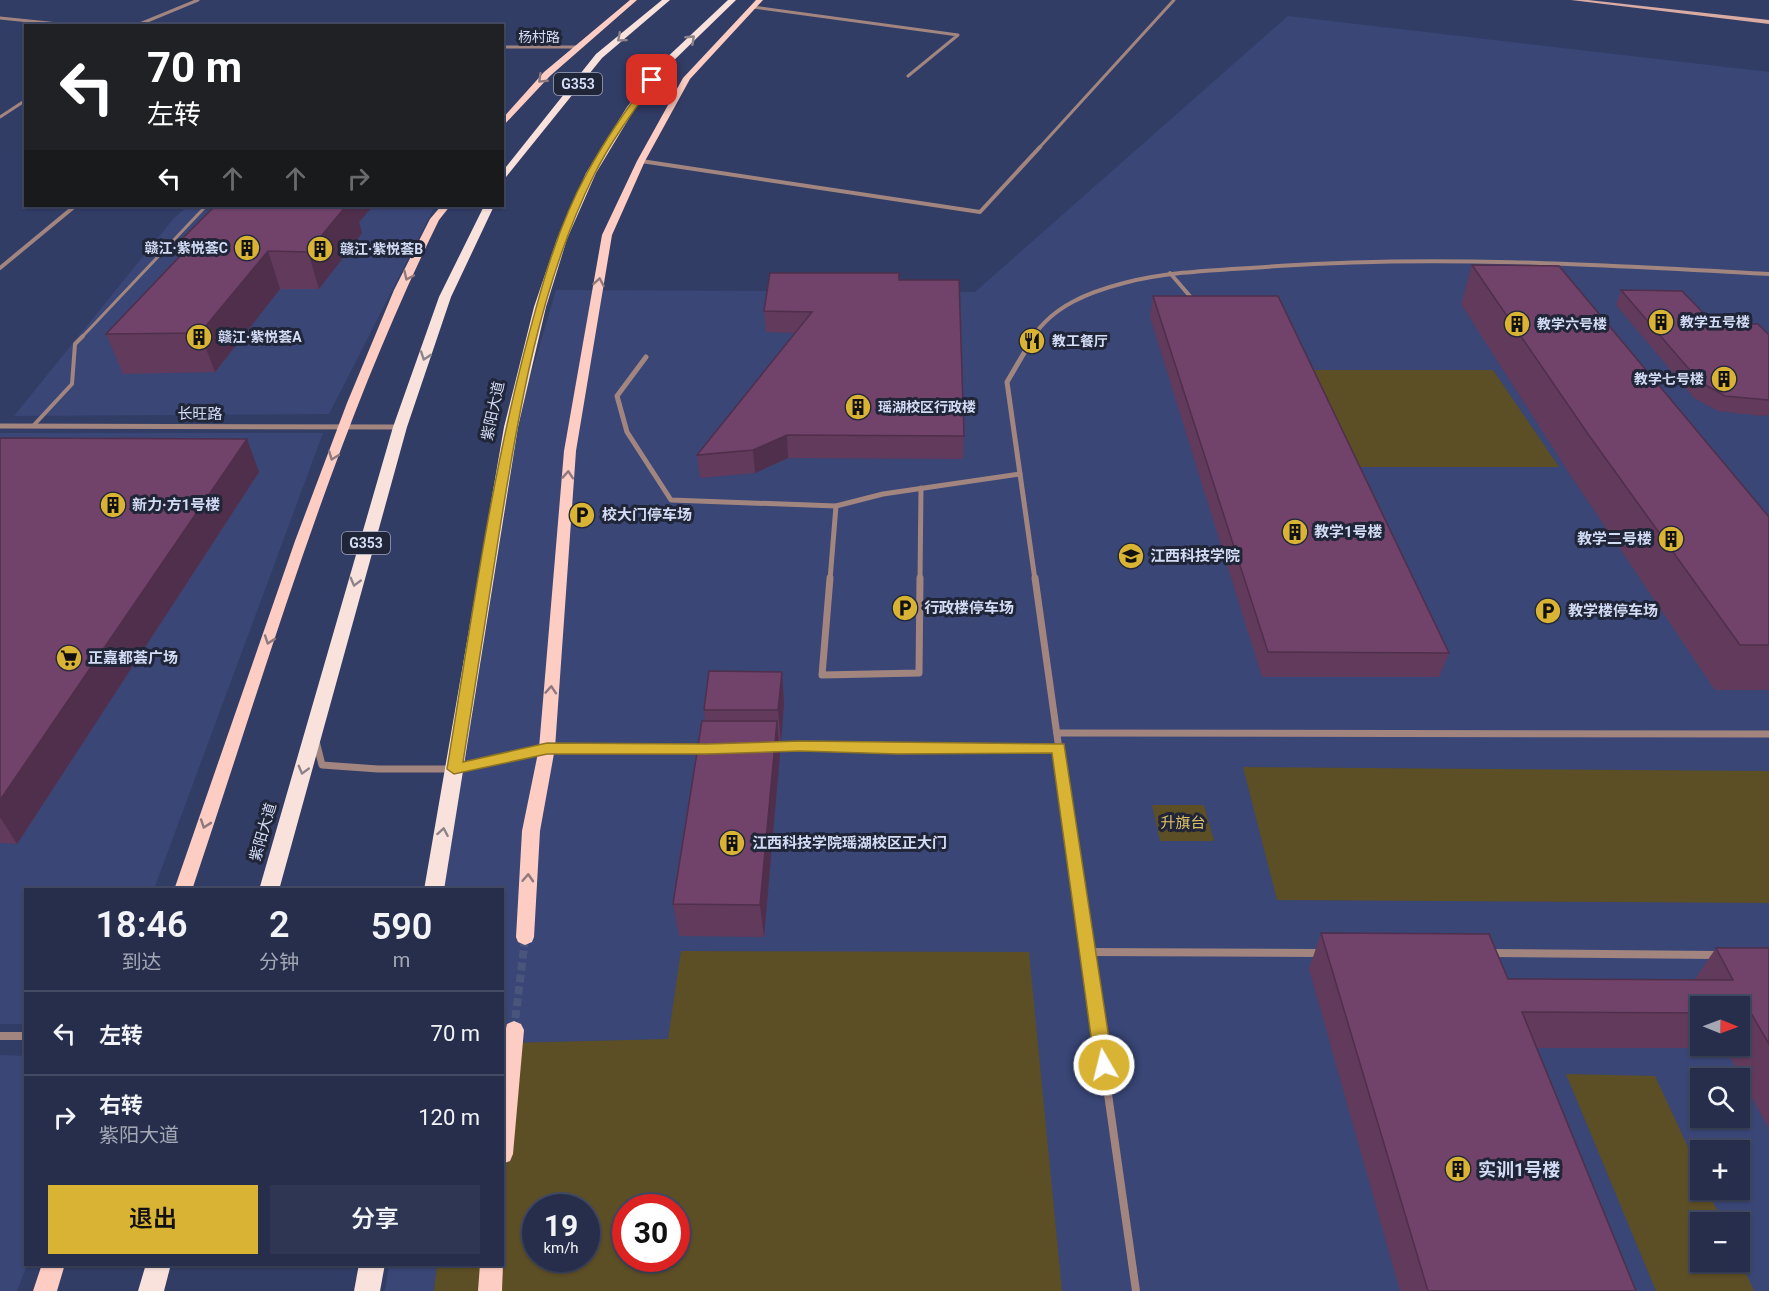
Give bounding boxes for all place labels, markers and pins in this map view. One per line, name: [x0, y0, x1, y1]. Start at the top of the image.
pin: [626, 54, 677, 105]
building icon: 赣江·紫悦荟C: [232, 233, 262, 263]
building icon: 赣江·紫悦荟B: [305, 234, 335, 264]
place label: 赣江·紫悦荟C: [145, 240, 228, 256]
place label: 赣江·紫悦荟B: [340, 241, 423, 257]
building icon: 教学五号楼: [1646, 307, 1676, 337]
building icon: 教学六号楼: [1502, 309, 1532, 339]
place label: 教学五号楼: [1680, 314, 1750, 330]
place label: 教学六号楼: [1537, 316, 1607, 332]
building icon: 赣江·紫悦荟A: [184, 322, 214, 352]
restaurant icon: 教工餐厅: [1017, 326, 1047, 356]
place label: 赣江·紫悦荟A: [218, 329, 302, 345]
place label: 教工餐厅: [1052, 333, 1108, 349]
building icon: 教学七号楼: [1709, 364, 1739, 394]
place label: 教学七号楼: [1634, 371, 1704, 387]
building icon: 瑶湖校区行政楼: [843, 392, 873, 422]
place label: 瑶湖校区行政楼: [878, 399, 976, 415]
building icon: 新力·方1号楼: [98, 490, 128, 520]
place label: 新力·方1号楼: [132, 496, 220, 514]
parking icon: 校大门停车场: [567, 500, 597, 530]
place label: 校大门停车场: [602, 506, 692, 524]
building icon: 教学1号楼: [1280, 517, 1310, 547]
place label: 教学1号楼: [1314, 523, 1383, 541]
building icon: 教学二号楼: [1656, 524, 1686, 554]
place label: 教学二号楼: [1577, 530, 1652, 548]
school or university icon: 江西科技学院: [1116, 541, 1146, 571]
place label: 江西科技学院: [1150, 547, 1240, 565]
parking icon: 行政楼停车场: [890, 593, 920, 623]
parking icon: 教学楼停车场: [1533, 596, 1563, 626]
place label: 行政楼停车场: [924, 599, 1014, 617]
place label: 教学楼停车场: [1568, 602, 1658, 620]
supermarket icon: 正嘉都荟广场: [54, 643, 84, 673]
place label: 正嘉都荟广场: [88, 649, 178, 667]
building icon: 江西科技学院瑶湖校区正大门: [717, 828, 747, 858]
place label: 江西科技学院瑶湖校区正大门: [752, 834, 947, 852]
building icon: 实训1号楼: [1443, 1154, 1473, 1184]
place label: 实训1号楼: [1478, 1159, 1560, 1180]

